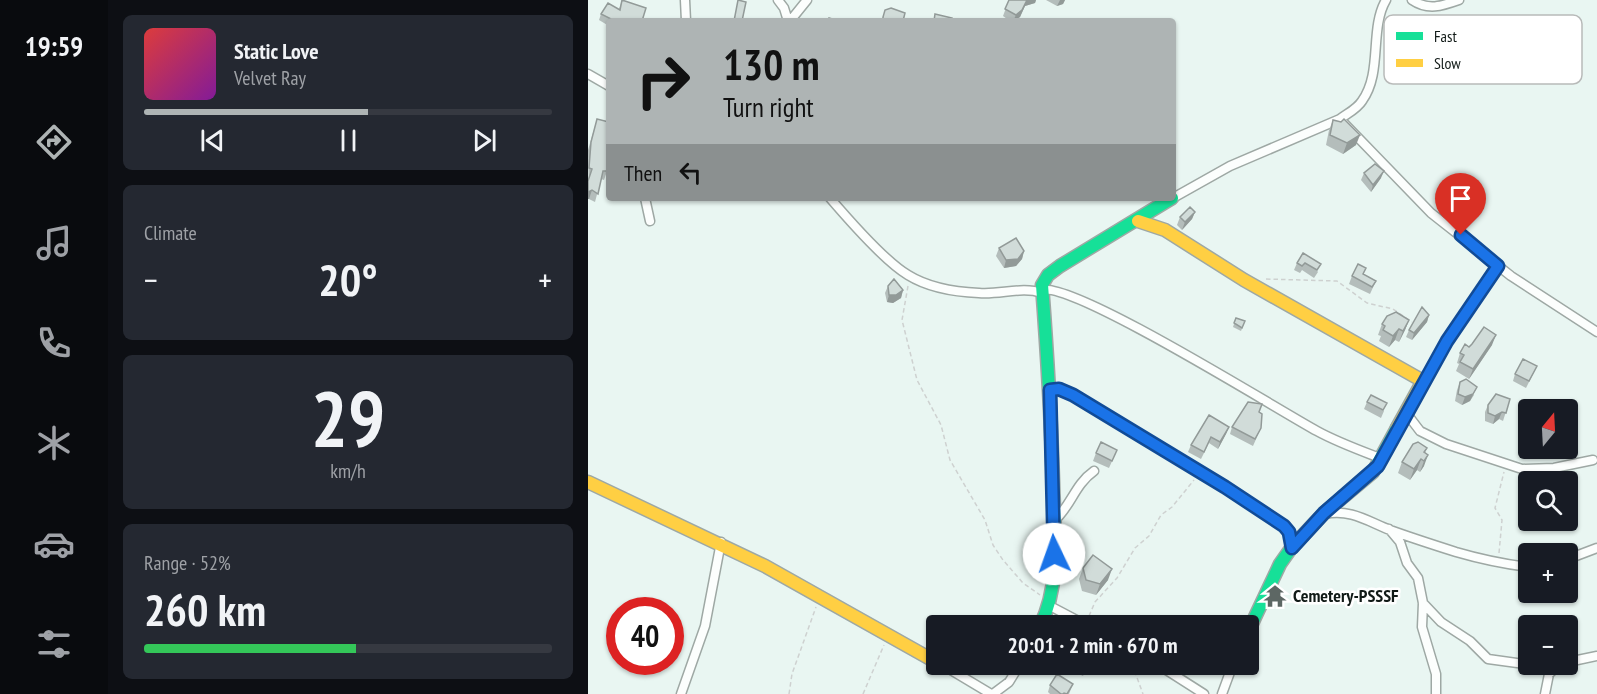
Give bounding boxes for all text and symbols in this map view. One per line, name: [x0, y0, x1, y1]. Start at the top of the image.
legend: [1384, 15, 1582, 84]
text: Fast: [1434, 26, 1457, 46]
text: 19:59: [25, 29, 83, 63]
text: Static Love: [234, 37, 319, 65]
text: 130 m: [723, 37, 820, 92]
icon: right: [624, 42, 702, 120]
text: Slow: [1434, 53, 1461, 73]
text: Velvet Ray: [234, 65, 306, 91]
text: Turn right: [723, 90, 814, 124]
icon: directions: [33, 121, 75, 163]
icon: previous: [196, 124, 229, 157]
icon: pause: [332, 124, 365, 157]
icon: next: [468, 124, 501, 157]
icon: left: [674, 156, 707, 189]
text: Then: [624, 159, 662, 187]
pin: [1435, 173, 1486, 235]
icon: arrive: [1444, 182, 1477, 215]
text: Climate: [144, 220, 197, 246]
icon: music: [33, 222, 75, 264]
text: 20°: [318, 250, 378, 308]
text: −: [144, 258, 158, 301]
text: +: [538, 258, 552, 301]
icon: phone: [33, 322, 75, 364]
text: 29: [311, 368, 385, 469]
north arrow: [1518, 399, 1578, 459]
map controls: [1518, 399, 1578, 675]
icon: climate: [33, 422, 75, 464]
text: km/h: [330, 458, 366, 484]
button: search: [1518, 471, 1578, 531]
position arrow: [1022, 522, 1086, 586]
icon: car: [33, 523, 75, 565]
button: +: [1518, 543, 1578, 603]
text: Range · 52%: [144, 550, 231, 576]
text: 260 km: [144, 580, 266, 638]
temple icon: Cemetery-PSSSF: [1262, 583, 1288, 609]
place label: Cemetery-PSSSF: [1293, 584, 1399, 607]
speed limit sign: 40: [606, 597, 684, 675]
button: −: [1518, 615, 1578, 675]
icon: filters: [33, 623, 75, 665]
text: 20:01 · 2 min · 670 m: [1007, 631, 1178, 659]

